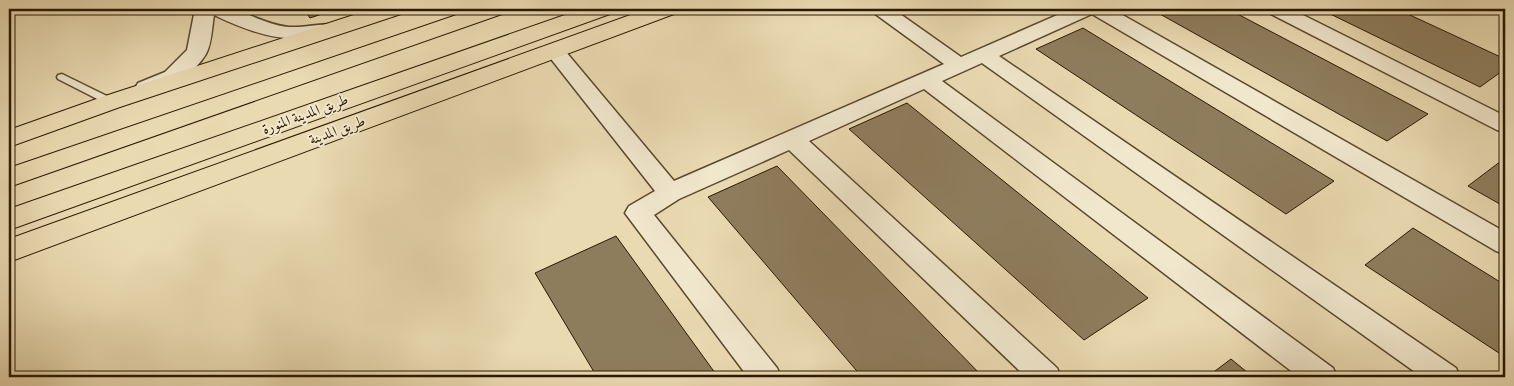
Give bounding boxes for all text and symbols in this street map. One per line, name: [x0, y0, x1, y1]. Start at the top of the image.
street label: طريق المدينة المنورة: [259, 90, 351, 138]
street label: طريق المدينة: [306, 112, 368, 148]

